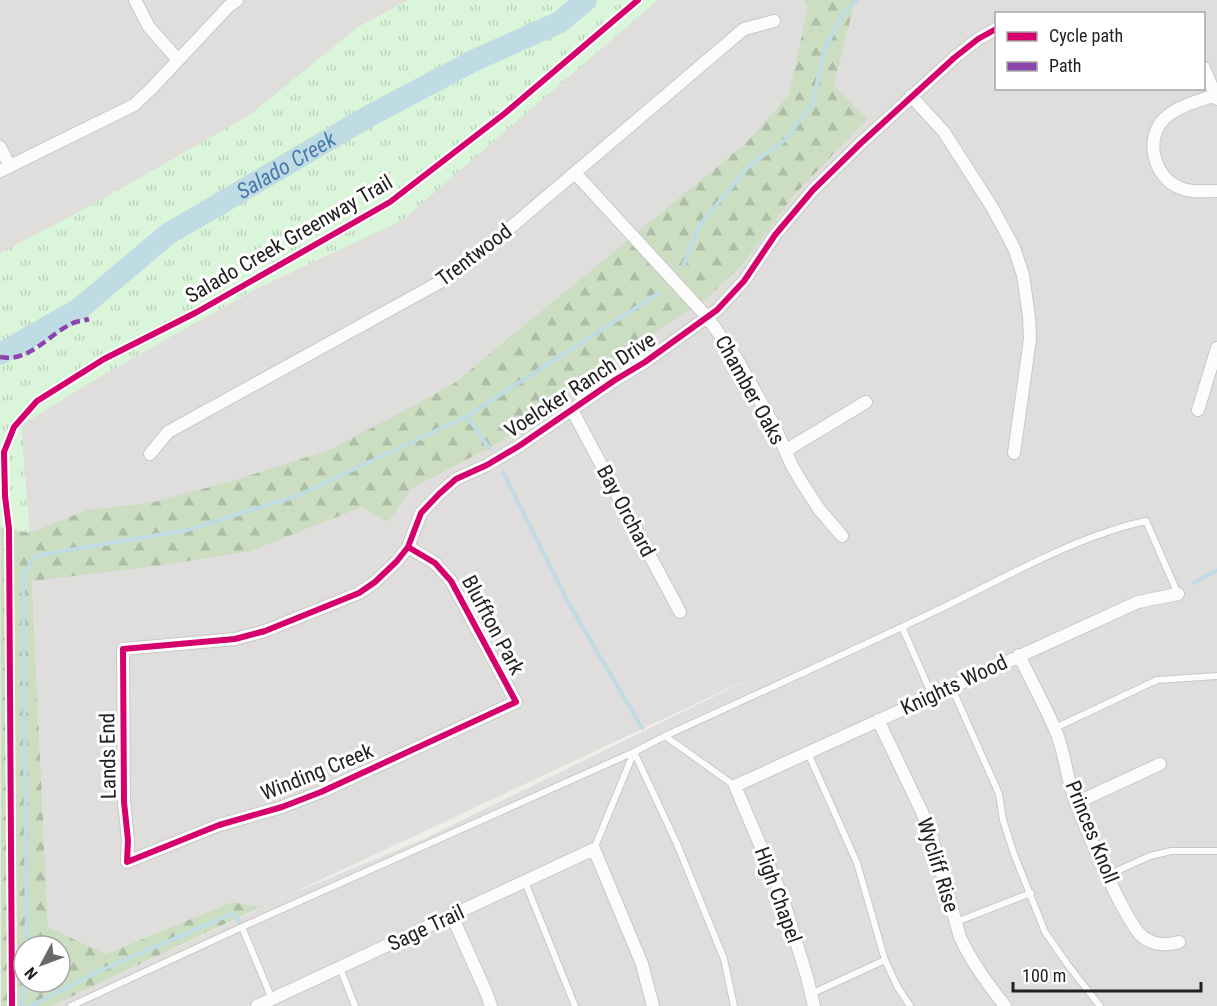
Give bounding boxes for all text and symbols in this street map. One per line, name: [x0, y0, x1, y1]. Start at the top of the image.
legend: [995, 12, 1205, 90]
text: Cycle path: [1049, 25, 1123, 46]
text: Path: [1049, 55, 1082, 76]
water label: Salado Creek: [232, 126, 340, 204]
street label: Salado Creek Greenway Trail: [181, 170, 397, 308]
street label: Trentwood: [432, 219, 516, 291]
street label: Voelcker Ranch Drive: [500, 327, 660, 443]
street label: Chamber Oaks: [710, 331, 790, 449]
street label: Bay Orchard: [592, 461, 660, 561]
street label: Bluffton Park: [457, 571, 529, 679]
street label: Knights Wood: [897, 650, 1011, 720]
street label: Lands End: [95, 713, 121, 799]
street label: Winding Creek: [257, 738, 377, 805]
street label: Princes Knoll: [1061, 777, 1123, 887]
street label: Wycliff Rise: [912, 815, 964, 915]
street label: High Chapel: [750, 844, 806, 946]
street label: Sage Trail: [384, 900, 468, 956]
north arrow: [12, 934, 72, 994]
scale bar: [1013, 955, 1200, 993]
text: N: [21, 964, 41, 983]
text: 100 m: [1022, 965, 1066, 986]

